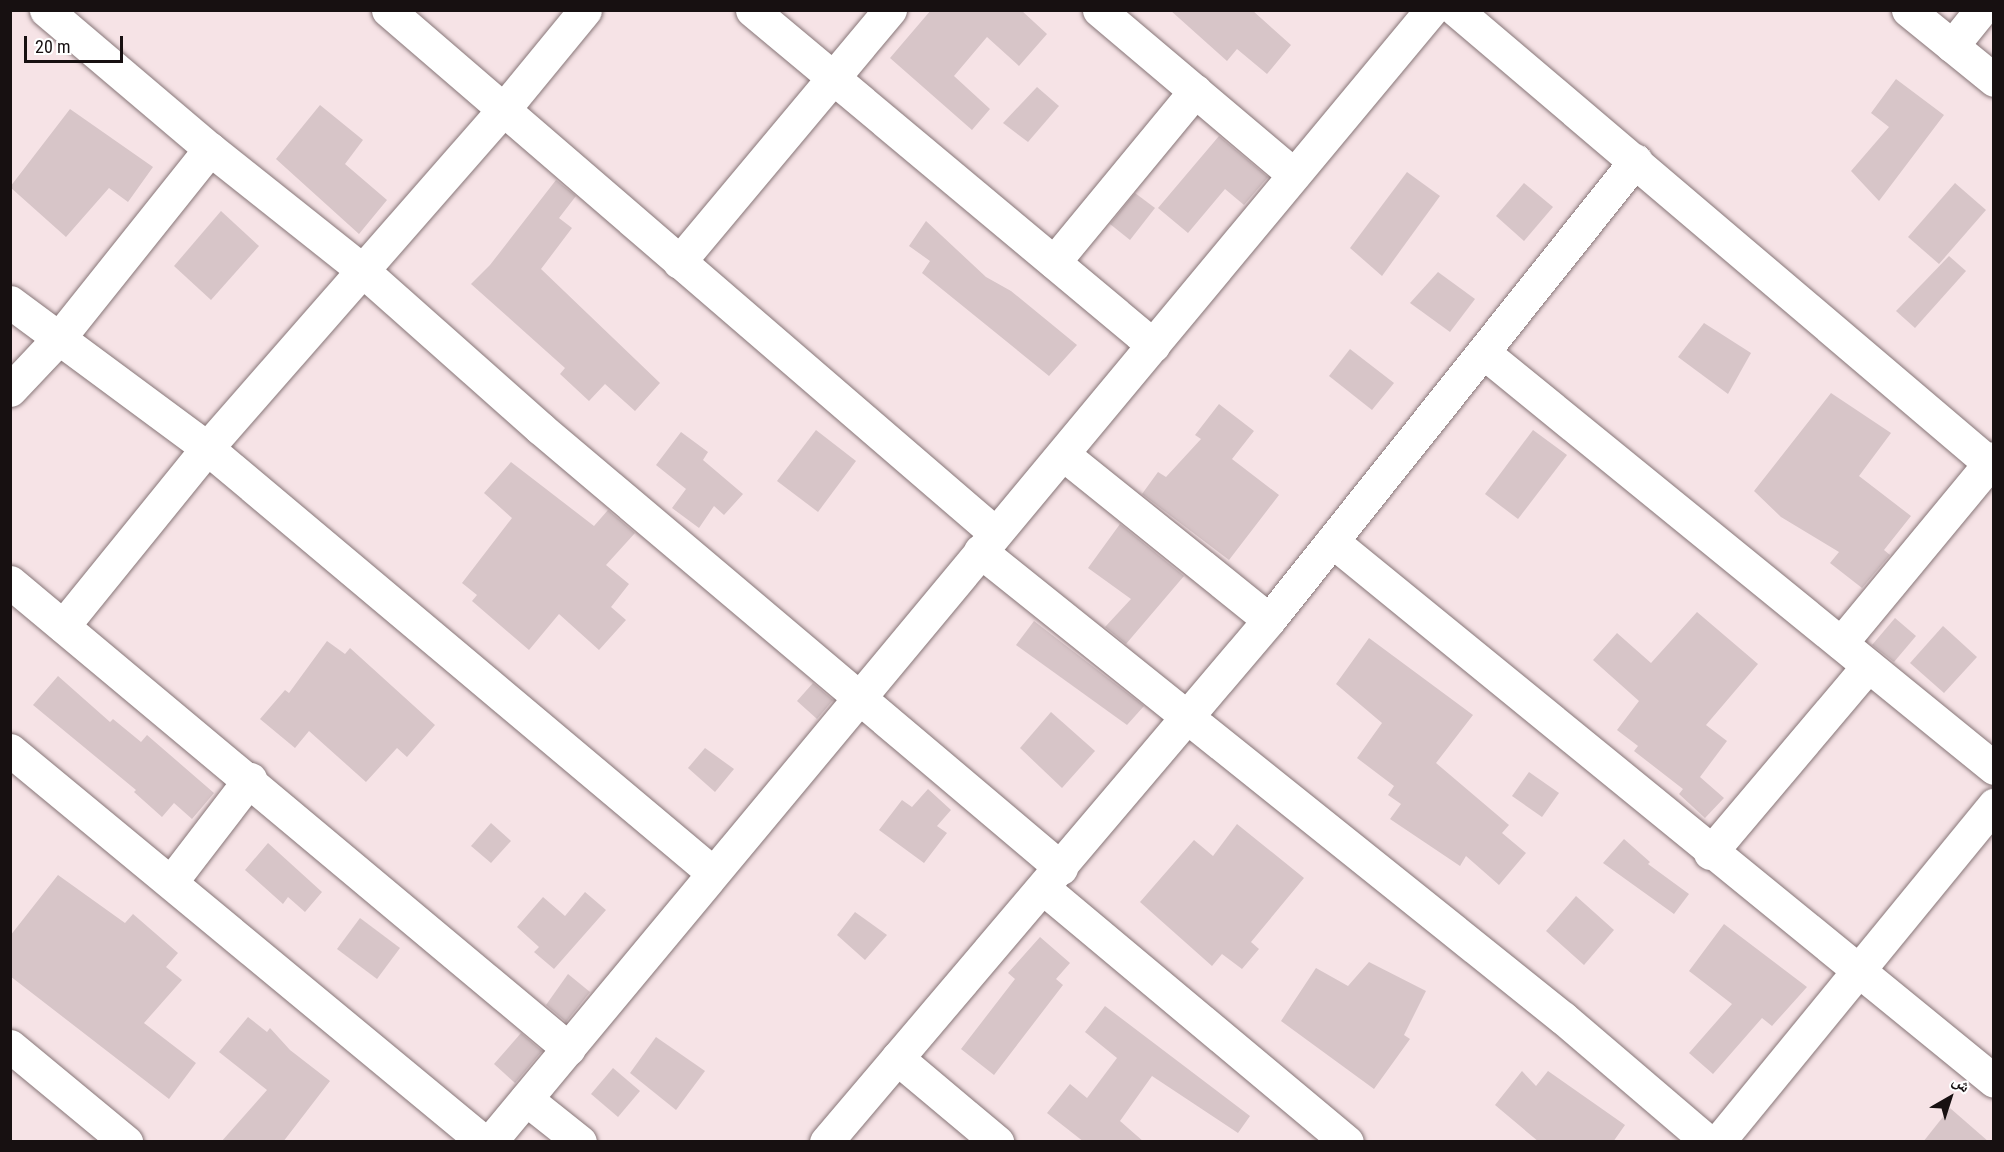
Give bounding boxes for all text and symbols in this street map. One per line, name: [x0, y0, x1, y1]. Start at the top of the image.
scale bar: [27, 24, 126, 62]
text: 20 m: [35, 36, 70, 57]
north arrow: [1920, 1068, 1980, 1128]
text: ش: [1949, 1071, 1974, 1096]

